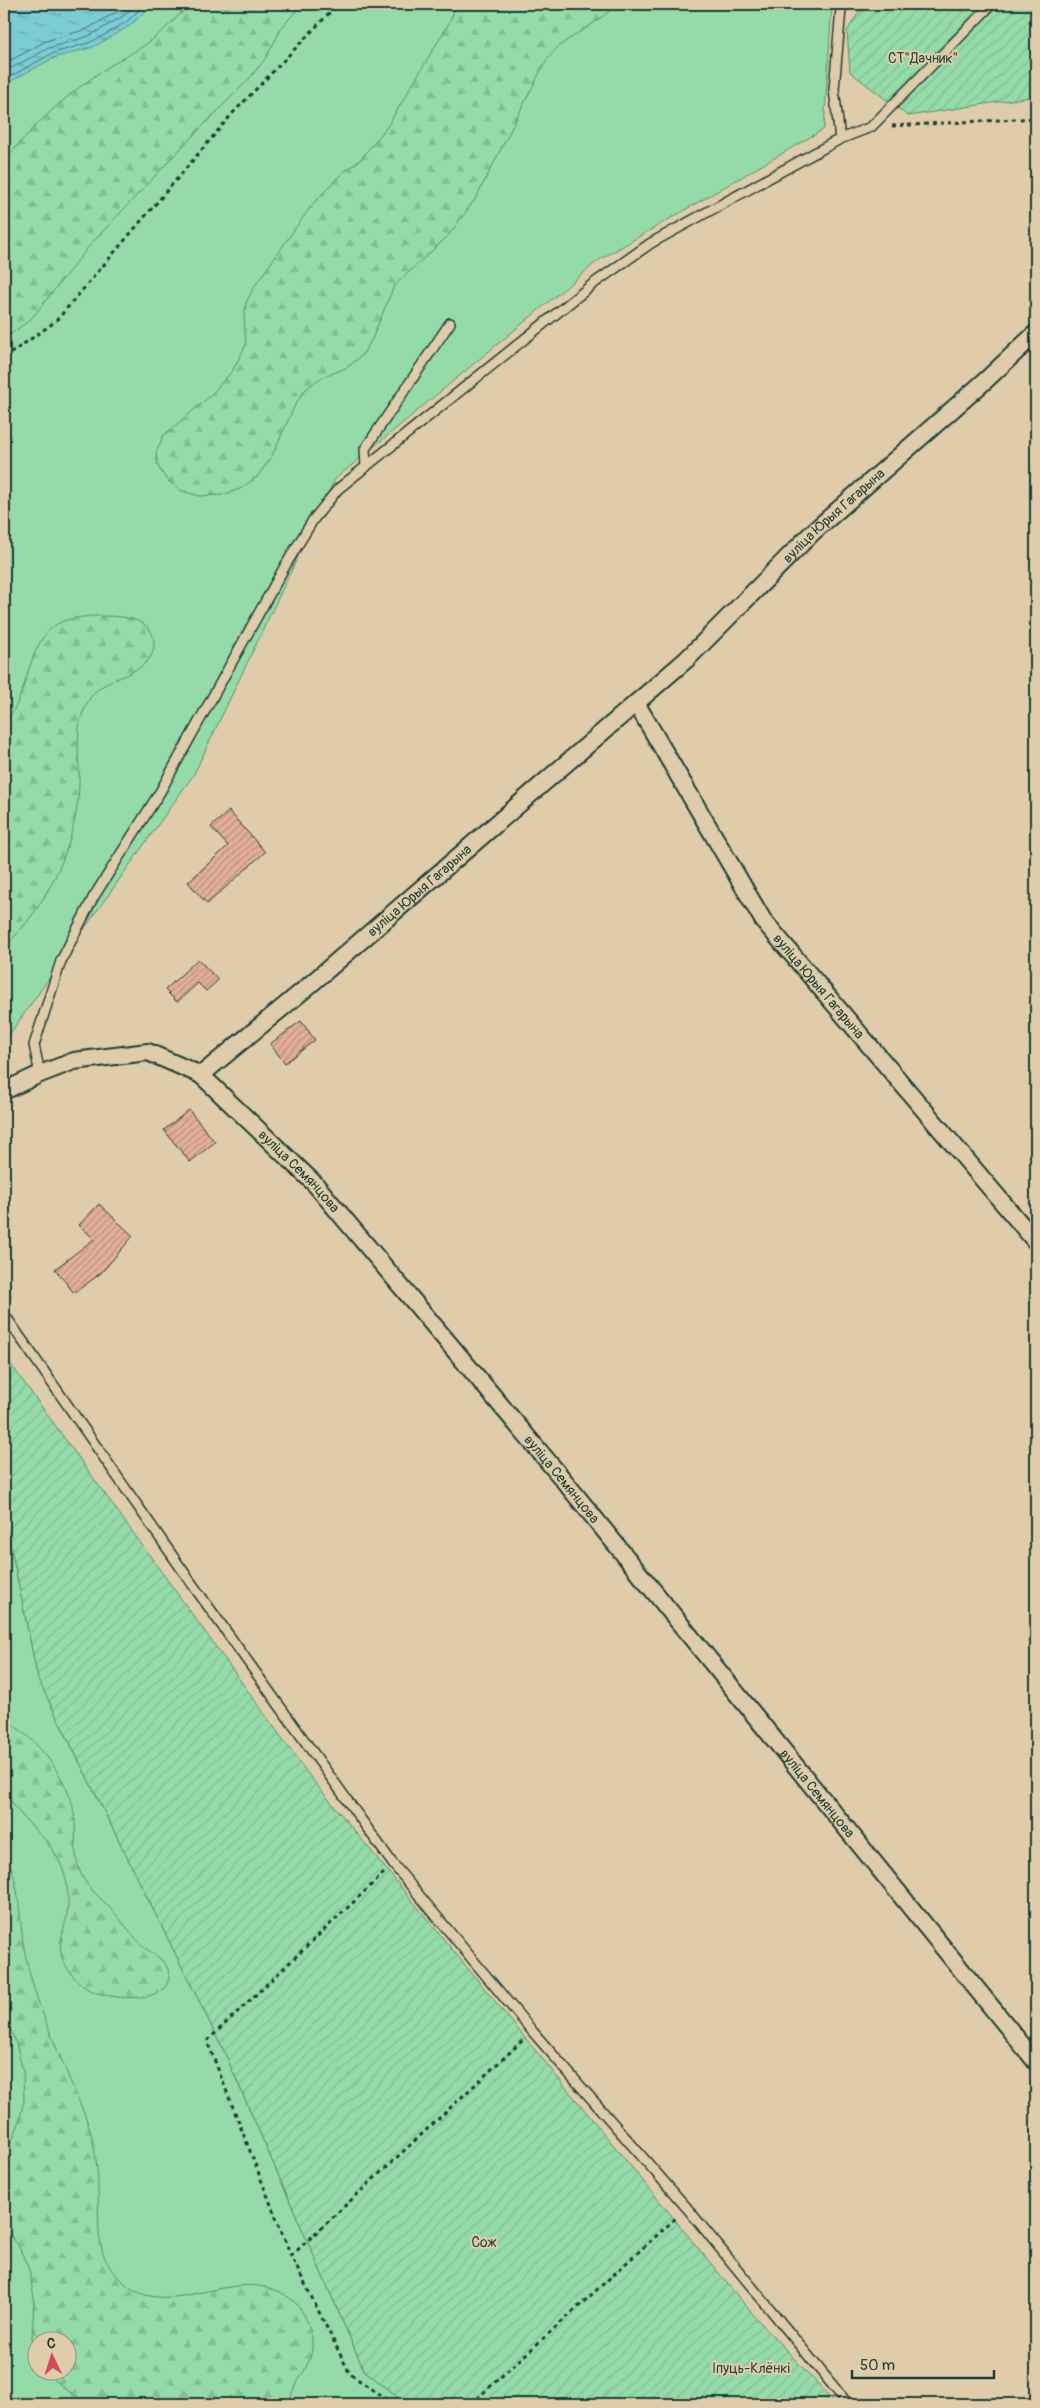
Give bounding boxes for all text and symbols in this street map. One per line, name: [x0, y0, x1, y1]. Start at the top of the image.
park label: СТ"Дачник": [888, 50, 958, 67]
street label: вуліца Юрыя Гагарына: [779, 465, 888, 566]
street label: вуліца Юрыя Гагарына: [364, 841, 475, 940]
street label: вуліца Юрыя Гагарына: [770, 930, 868, 1042]
street label: вуліца Семянцова: [255, 1126, 344, 1216]
street label: вуліца Семянцова: [521, 1431, 603, 1526]
street label: вуліца Семянцова: [777, 1745, 859, 1841]
park label: Сож: [471, 2234, 497, 2251]
north arrow: [28, 2330, 78, 2380]
text: С: [46, 2335, 56, 2352]
scale bar: [852, 2348, 995, 2380]
text: 50 m: [860, 2356, 895, 2375]
park label: Іпуць-Клёнкі: [712, 2360, 790, 2377]

